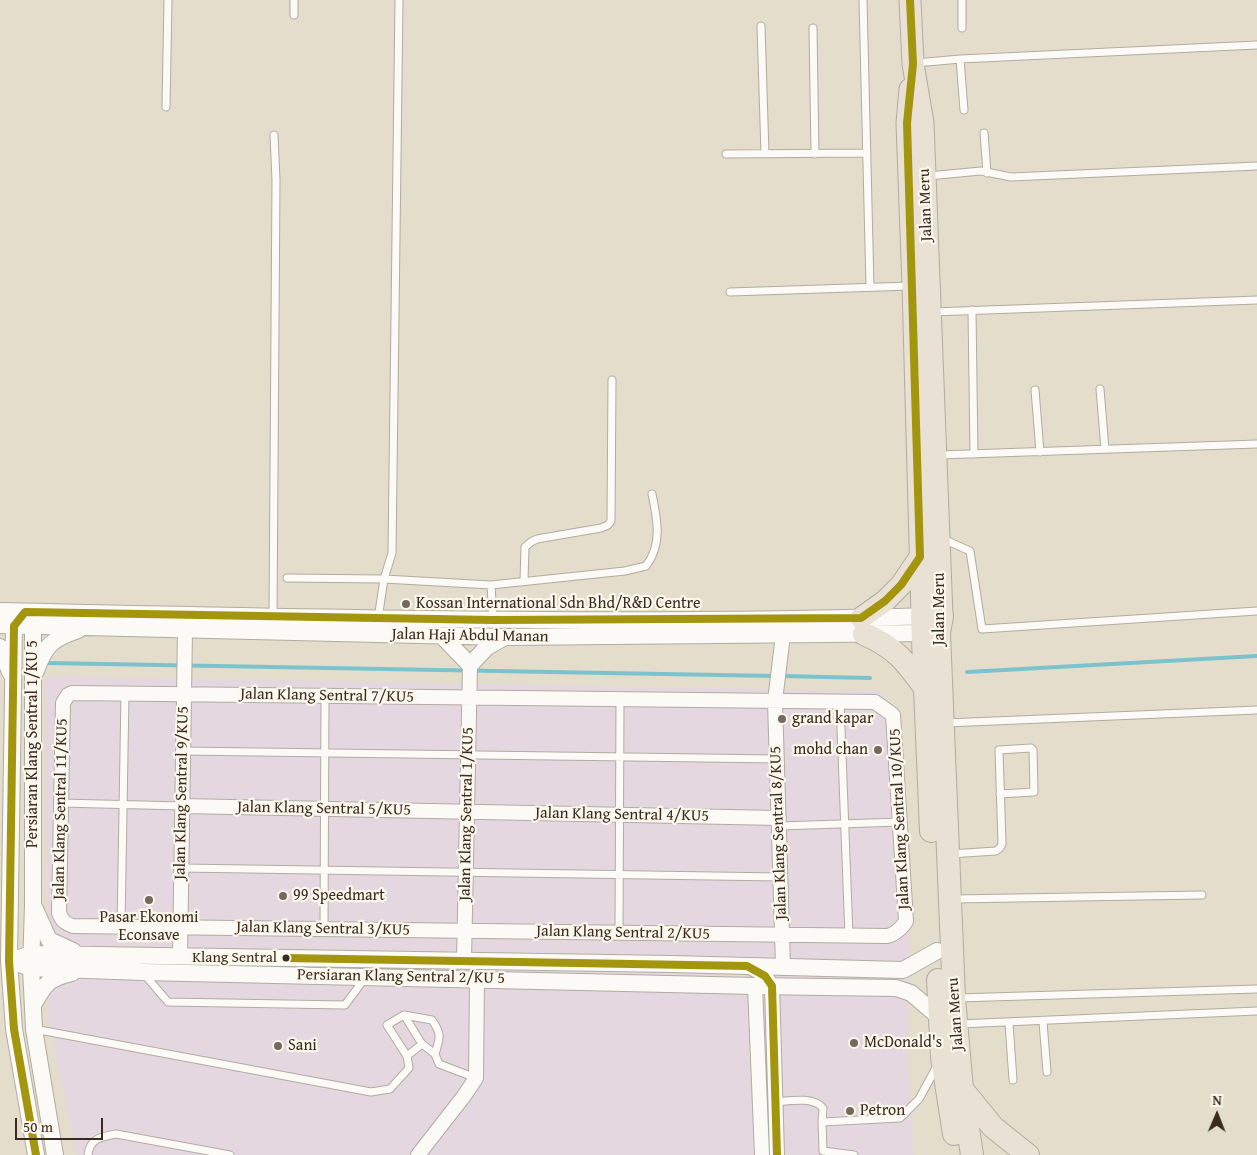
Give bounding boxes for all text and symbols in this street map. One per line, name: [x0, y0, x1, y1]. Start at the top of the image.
street label: Jalan Meru: [915, 168, 937, 242]
street label: Jalan Meru: [930, 572, 950, 646]
place label: Kossan International Sdn Bhd/R&D Centre: [416, 594, 700, 614]
marker: Kossan International Sdn Bhd/R&D Centre: [400, 598, 412, 610]
street label: Jalan Haji Abdul Manan: [391, 625, 549, 647]
street label: Persiaran Klang Sentral 1/KU 5: [23, 640, 43, 848]
street label: Jalan Klang Sentral 7/KU5: [240, 685, 414, 707]
street label: Jalan Klang Sentral 9/KU5: [171, 706, 193, 880]
place label: grand kapar: [792, 709, 873, 729]
marker: grand kapar: [776, 713, 788, 725]
street label: Jalan Klang Sentral 11/KU5: [50, 718, 72, 900]
street label: Jalan Klang Sentral 1/KU5: [456, 727, 478, 901]
street label: Jalan Klang Sentral 10/KU5: [886, 728, 914, 910]
place label: mohd chan: [793, 740, 868, 760]
marker: mohd chan: [872, 744, 884, 756]
street label: Jalan Klang Sentral 8/KU5: [766, 746, 792, 920]
street label: Jalan Klang Sentral 5/KU5: [237, 798, 411, 820]
street label: Jalan Klang Sentral 4/KU5: [535, 804, 709, 826]
place label: 99 Speedmart: [293, 886, 385, 906]
marker: 99 Speedmart: [277, 890, 289, 902]
marker: Pasar Ekonomi Econsave: [143, 894, 155, 906]
place label: Pasar Ekonomi Econsave: [100, 908, 198, 946]
street label: Jalan Klang Sentral 3/KU5: [236, 918, 410, 940]
street label: Jalan Klang Sentral 2/KU5: [536, 922, 710, 944]
place label: Klang Sentral: [192, 949, 277, 967]
marker: Klang Sentral: [281, 953, 291, 963]
street label: Persiaran Klang Sentral 2/KU 5: [297, 966, 505, 988]
street label: Jalan Meru: [944, 977, 968, 1051]
place label: McDonald's: [864, 1033, 942, 1053]
place label: Sani: [288, 1036, 317, 1056]
marker: McDonald's: [848, 1037, 860, 1049]
marker: Sani: [272, 1040, 284, 1052]
north arrow: [1192, 1090, 1242, 1140]
text: N: [1212, 1090, 1222, 1110]
place label: Petron: [860, 1101, 905, 1121]
marker: Petron: [844, 1105, 856, 1117]
scale bar: [18, 1108, 105, 1140]
text: 50 m: [23, 1116, 53, 1137]

